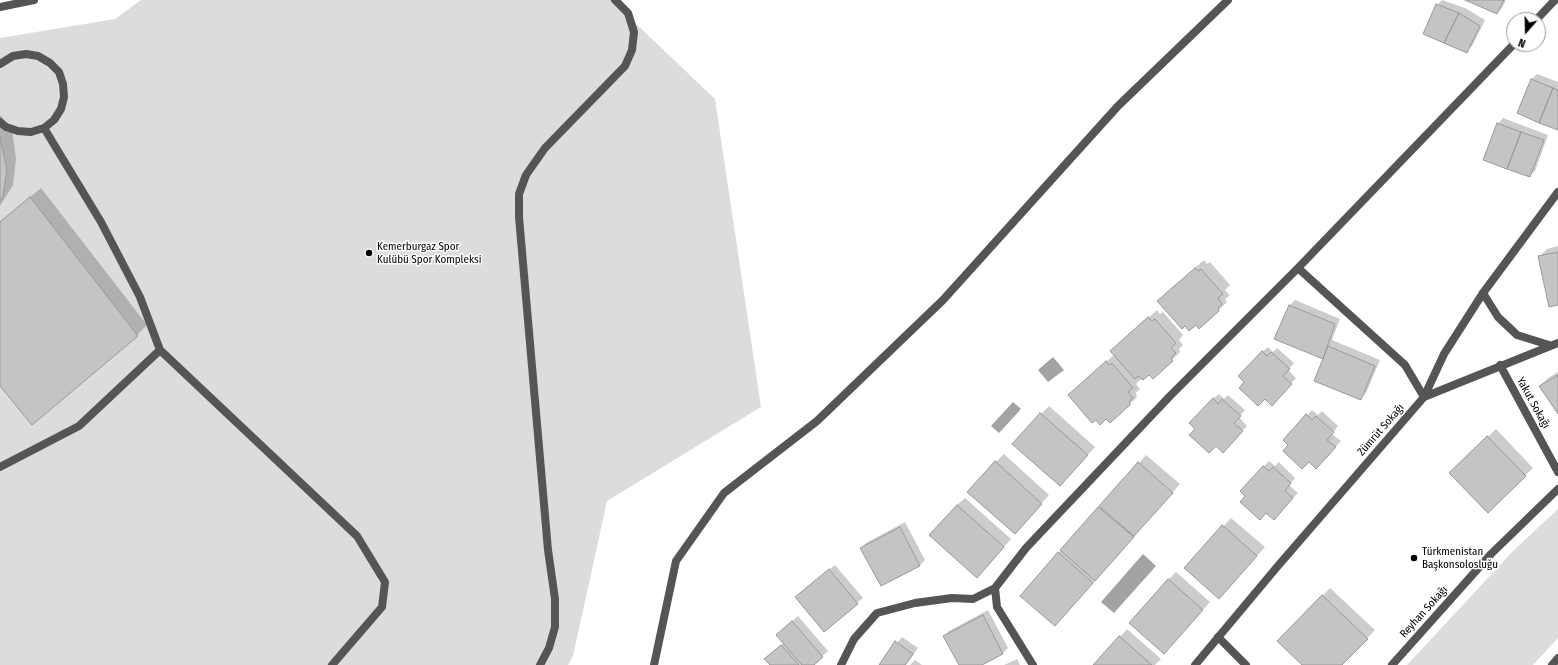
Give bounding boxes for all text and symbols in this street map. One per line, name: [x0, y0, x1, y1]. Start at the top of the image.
north arrow: [1506, 12, 1546, 52]
text: N: [1517, 36, 1527, 50]
place label: Kemerburgaz Spor Kulübü Spor Kompleksi: [377, 240, 481, 266]
marker: Kemerburgaz Spor Kulübü Spor Kompleksi: [364, 248, 374, 258]
street label: Yakut Sokağı: [1514, 375, 1552, 431]
street label: Zümrüt Sokağı: [1355, 401, 1407, 459]
place label: Türkmenistan Başkonsolosluğu: [1422, 545, 1498, 571]
marker: Türkmenistan Başkonsolosluğu: [1409, 553, 1419, 563]
street label: Reyhan Sokağı: [1397, 583, 1451, 641]

